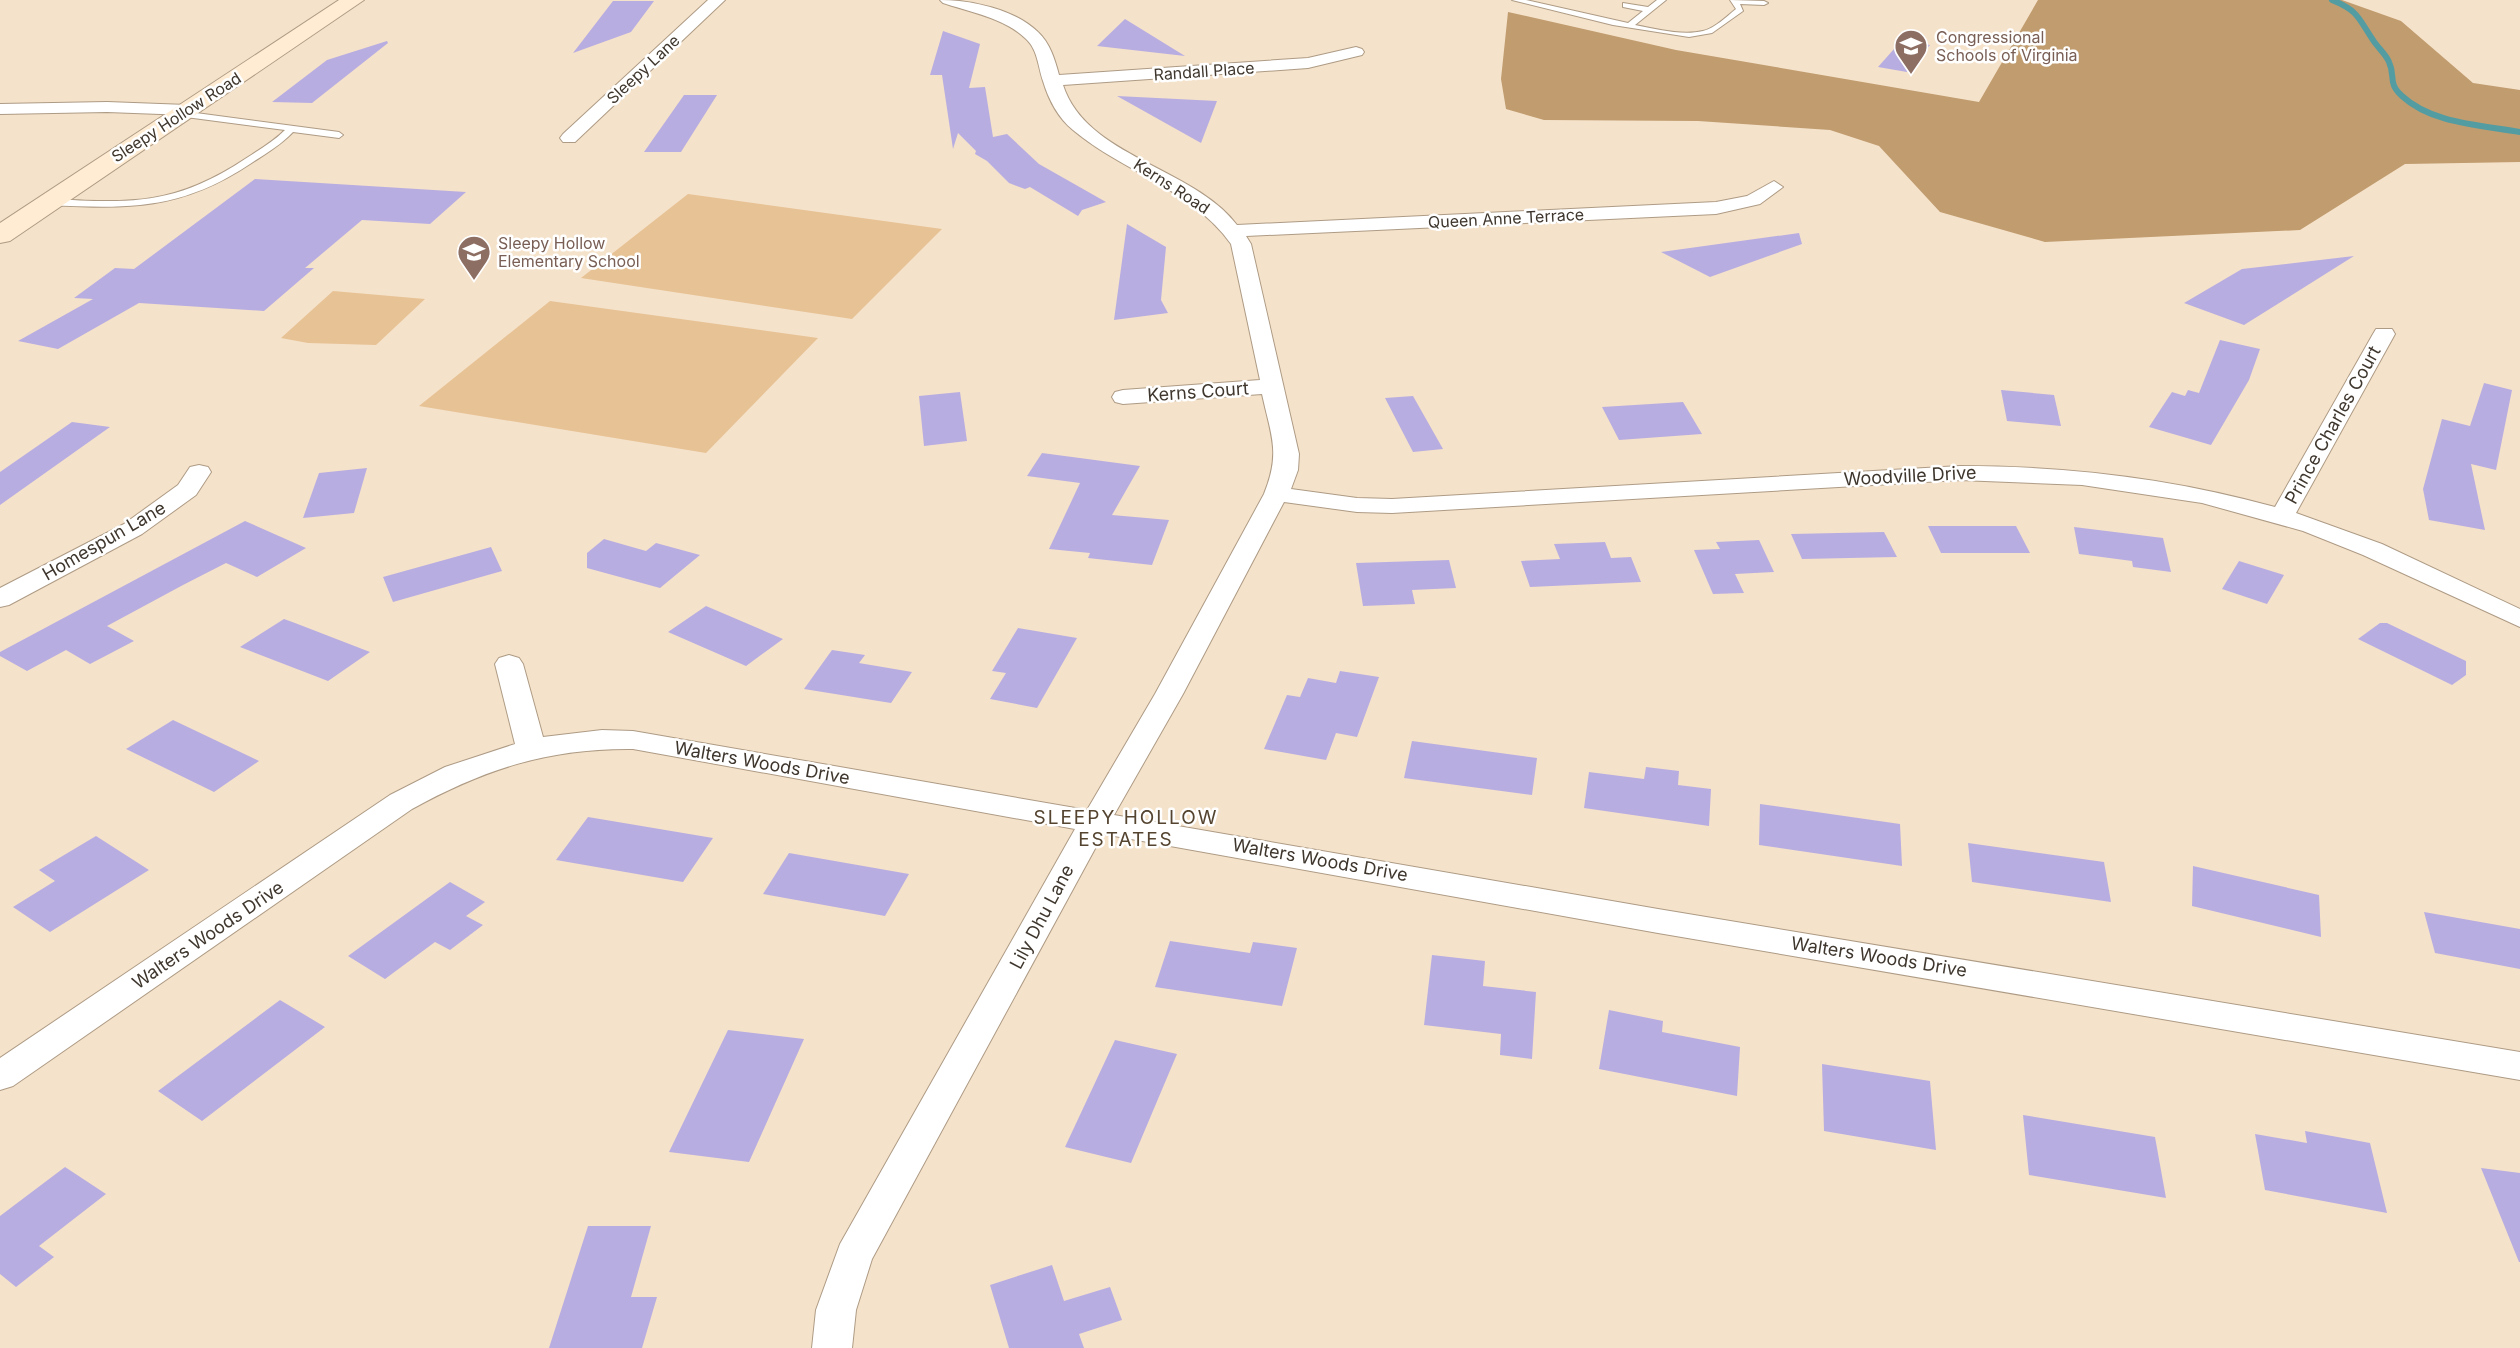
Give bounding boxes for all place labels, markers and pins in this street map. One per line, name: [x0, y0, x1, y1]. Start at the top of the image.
school or university icon: Congressional Schools of Virginia: [1892, 27, 1930, 76]
place label: Congressional Schools of Virginia: [1936, 27, 2078, 65]
school or university icon: Sleepy Hollow Elementary School: [455, 233, 493, 282]
place label: Sleepy Hollow Elementary School: [498, 233, 640, 271]

